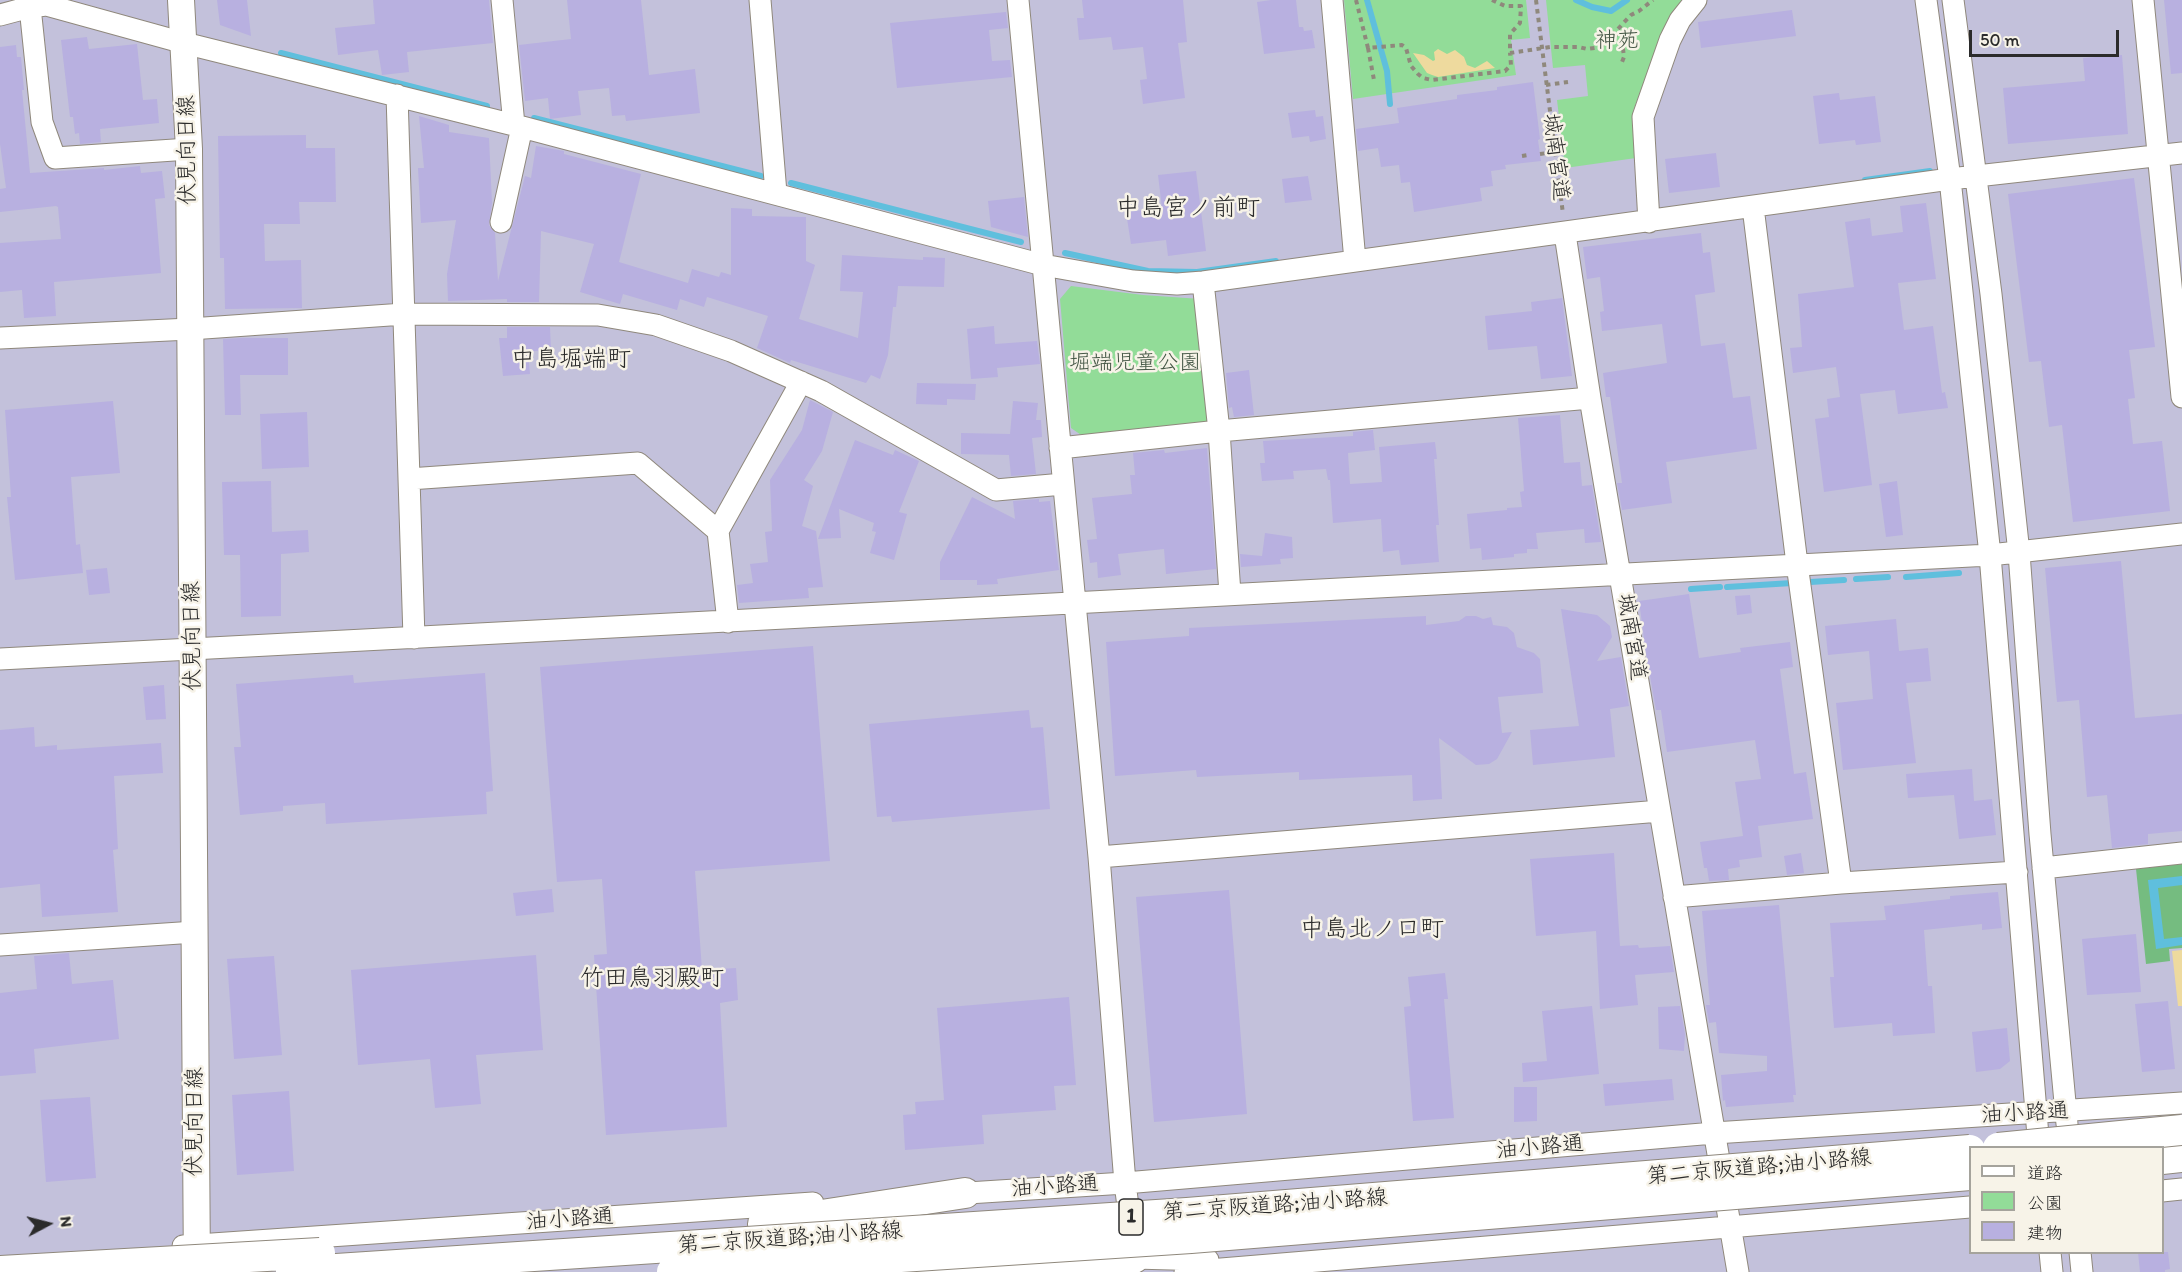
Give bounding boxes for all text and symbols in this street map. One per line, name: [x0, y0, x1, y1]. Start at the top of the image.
scale bar: [1972, 18, 2122, 56]
park label: 神苑: [1595, 28, 1639, 54]
text: 50 m: [1980, 29, 2020, 51]
street label: 伏見向日線: [174, 95, 202, 205]
street label: 城南宮道: [1537, 112, 1573, 202]
district label: 中島宮ノ前町: [1116, 195, 1260, 223]
district label: 中島堀端町: [511, 346, 631, 374]
park label: 堀端児童公園: [1069, 350, 1201, 376]
street label: 伏見向日線: [179, 581, 207, 691]
street label: 城南宮道: [1611, 591, 1651, 683]
district label: 中島北ノ口町: [1300, 916, 1444, 944]
district label: 竹田鳥羽殿町: [580, 965, 724, 993]
street label: 伏見向日線: [182, 1067, 208, 1177]
street label: 油小路通: [1980, 1099, 2070, 1129]
street label: 油小路通: [1495, 1131, 1585, 1165]
street label: 第二京阪道路;油小路線: [1646, 1145, 1872, 1191]
legend: [1969, 1146, 2164, 1254]
text: 道路: [2027, 1162, 2063, 1184]
street label: 油小路通: [1010, 1171, 1100, 1203]
street label: 第二京阪道路;油小路線: [1162, 1185, 1388, 1227]
text: 公園: [2027, 1192, 2063, 1214]
north arrow: [18, 1194, 78, 1254]
road number: 1: [1119, 1199, 1143, 1235]
street label: 油小路通: [525, 1204, 615, 1236]
text: N: [56, 1215, 76, 1228]
street label: 第二京阪道路;油小路線: [677, 1218, 903, 1260]
text: 建物: [2027, 1222, 2063, 1244]

